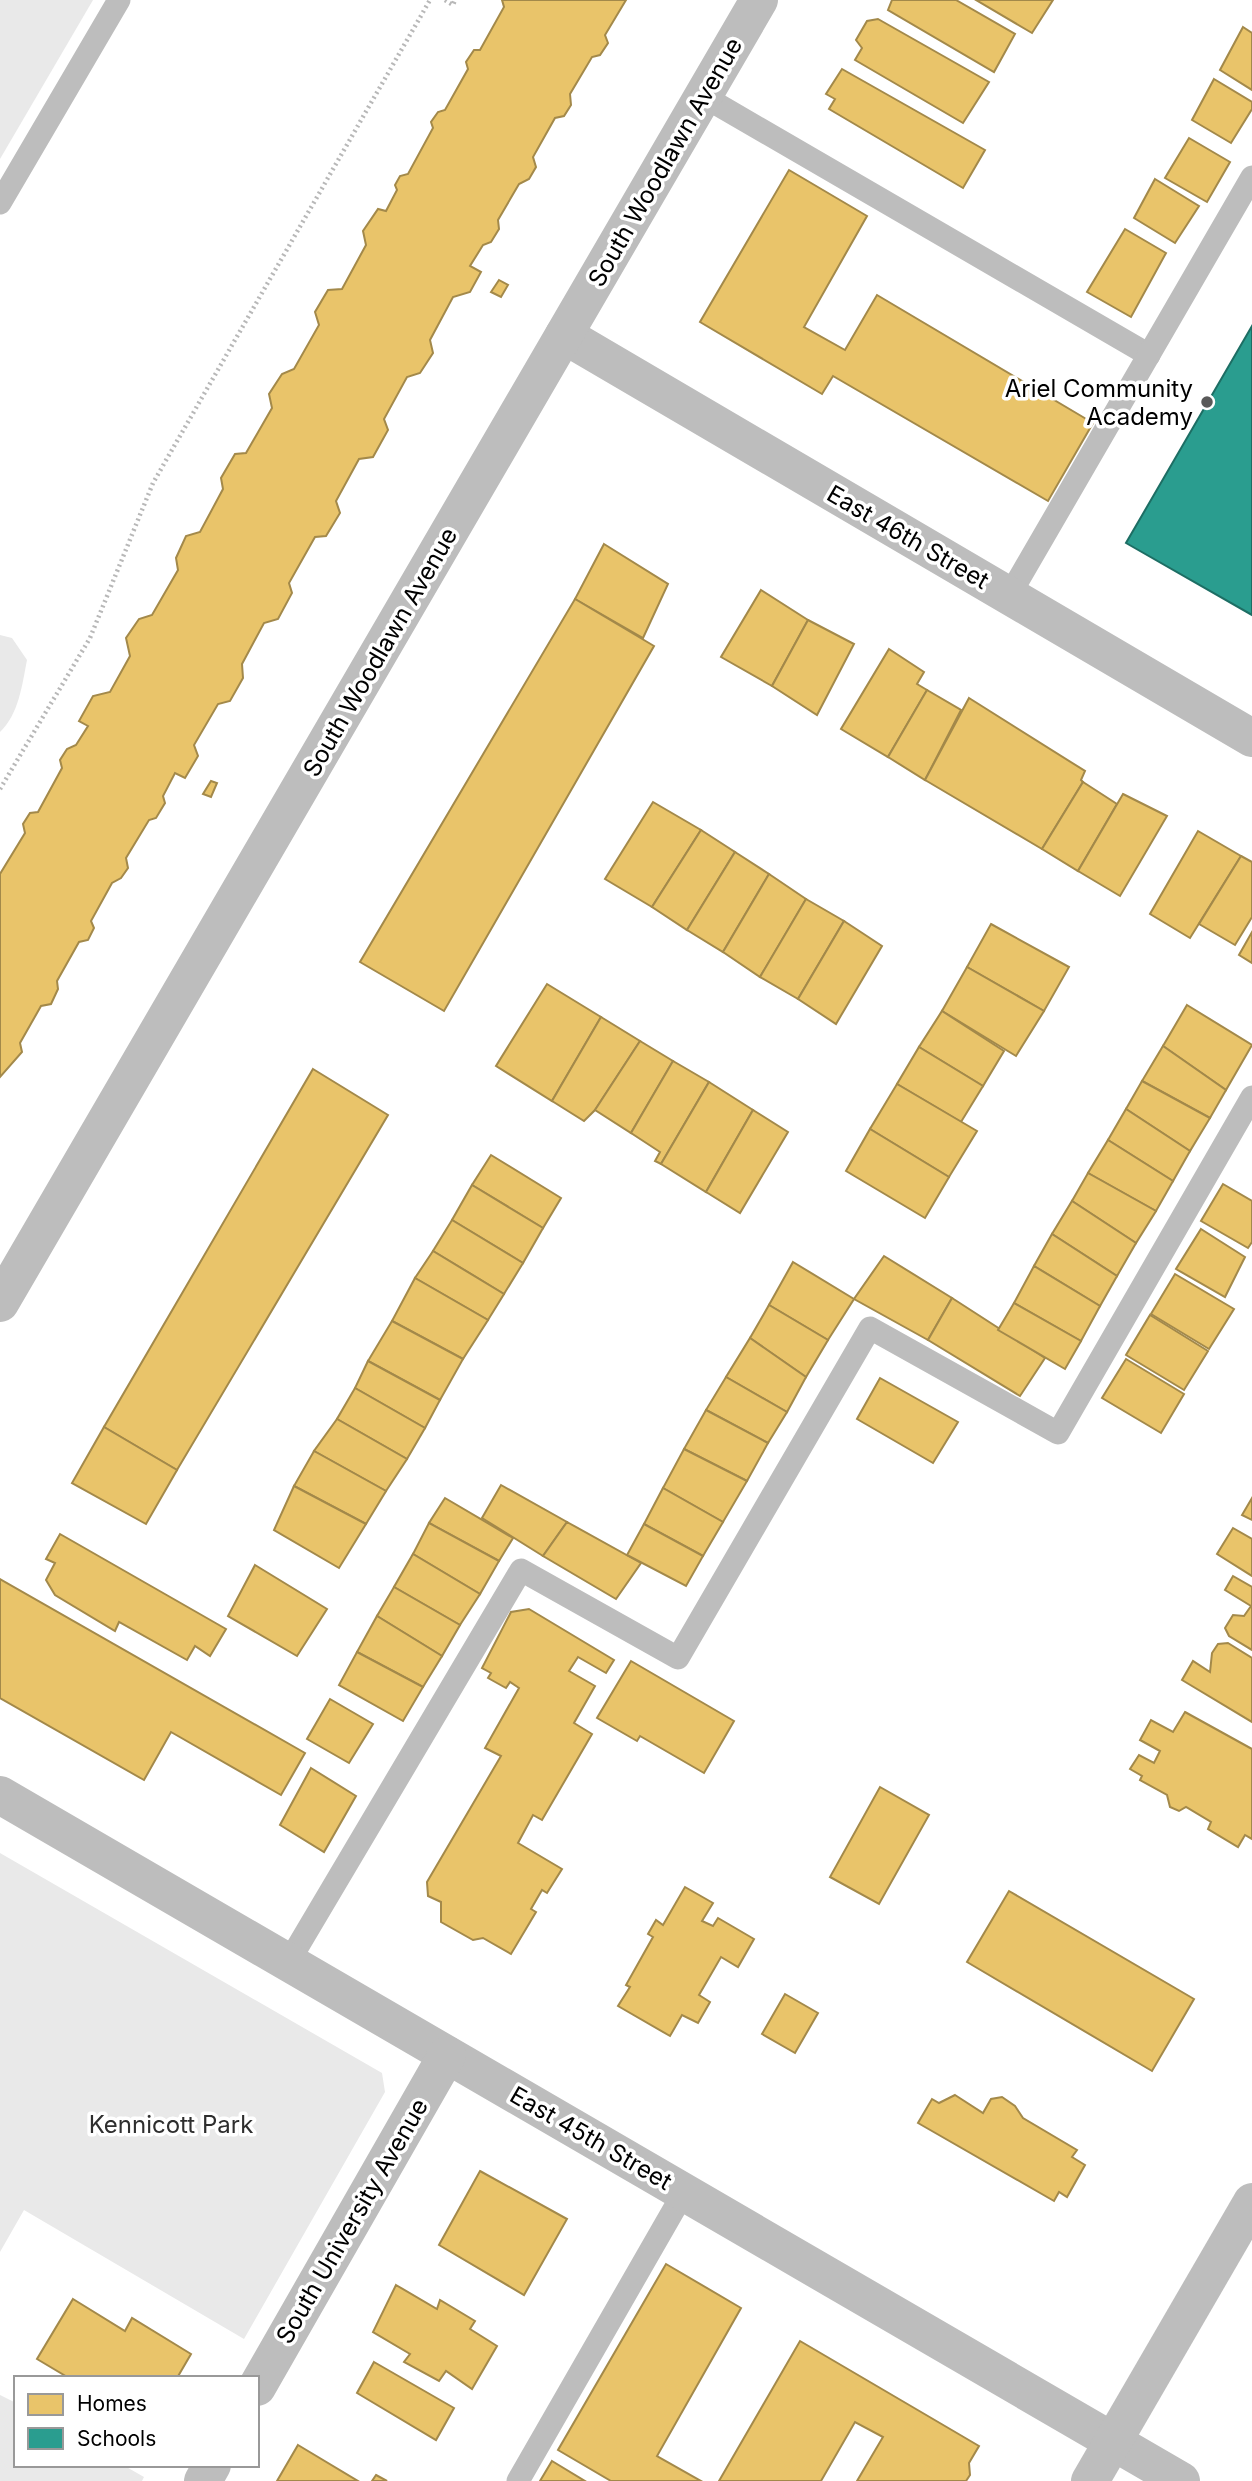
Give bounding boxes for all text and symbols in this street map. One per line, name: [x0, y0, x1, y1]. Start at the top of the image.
street label: South Woodlawn Avenue: [582, 32, 748, 292]
place label: Ariel Community Academy: [1005, 374, 1193, 431]
marker: Ariel Community Academy: [1199, 394, 1215, 410]
street label: East 46th Street: [822, 479, 994, 595]
street label: South Woodlawn Avenue: [297, 522, 463, 782]
street label: East 45th Street: [505, 2080, 677, 2196]
street label: South University Avenue: [270, 2093, 434, 2349]
park label: Kennicott Park: [89, 2110, 253, 2139]
legend: [14, 2376, 259, 2467]
text: Homes: [77, 2391, 147, 2416]
text: Schools: [77, 2426, 156, 2451]

